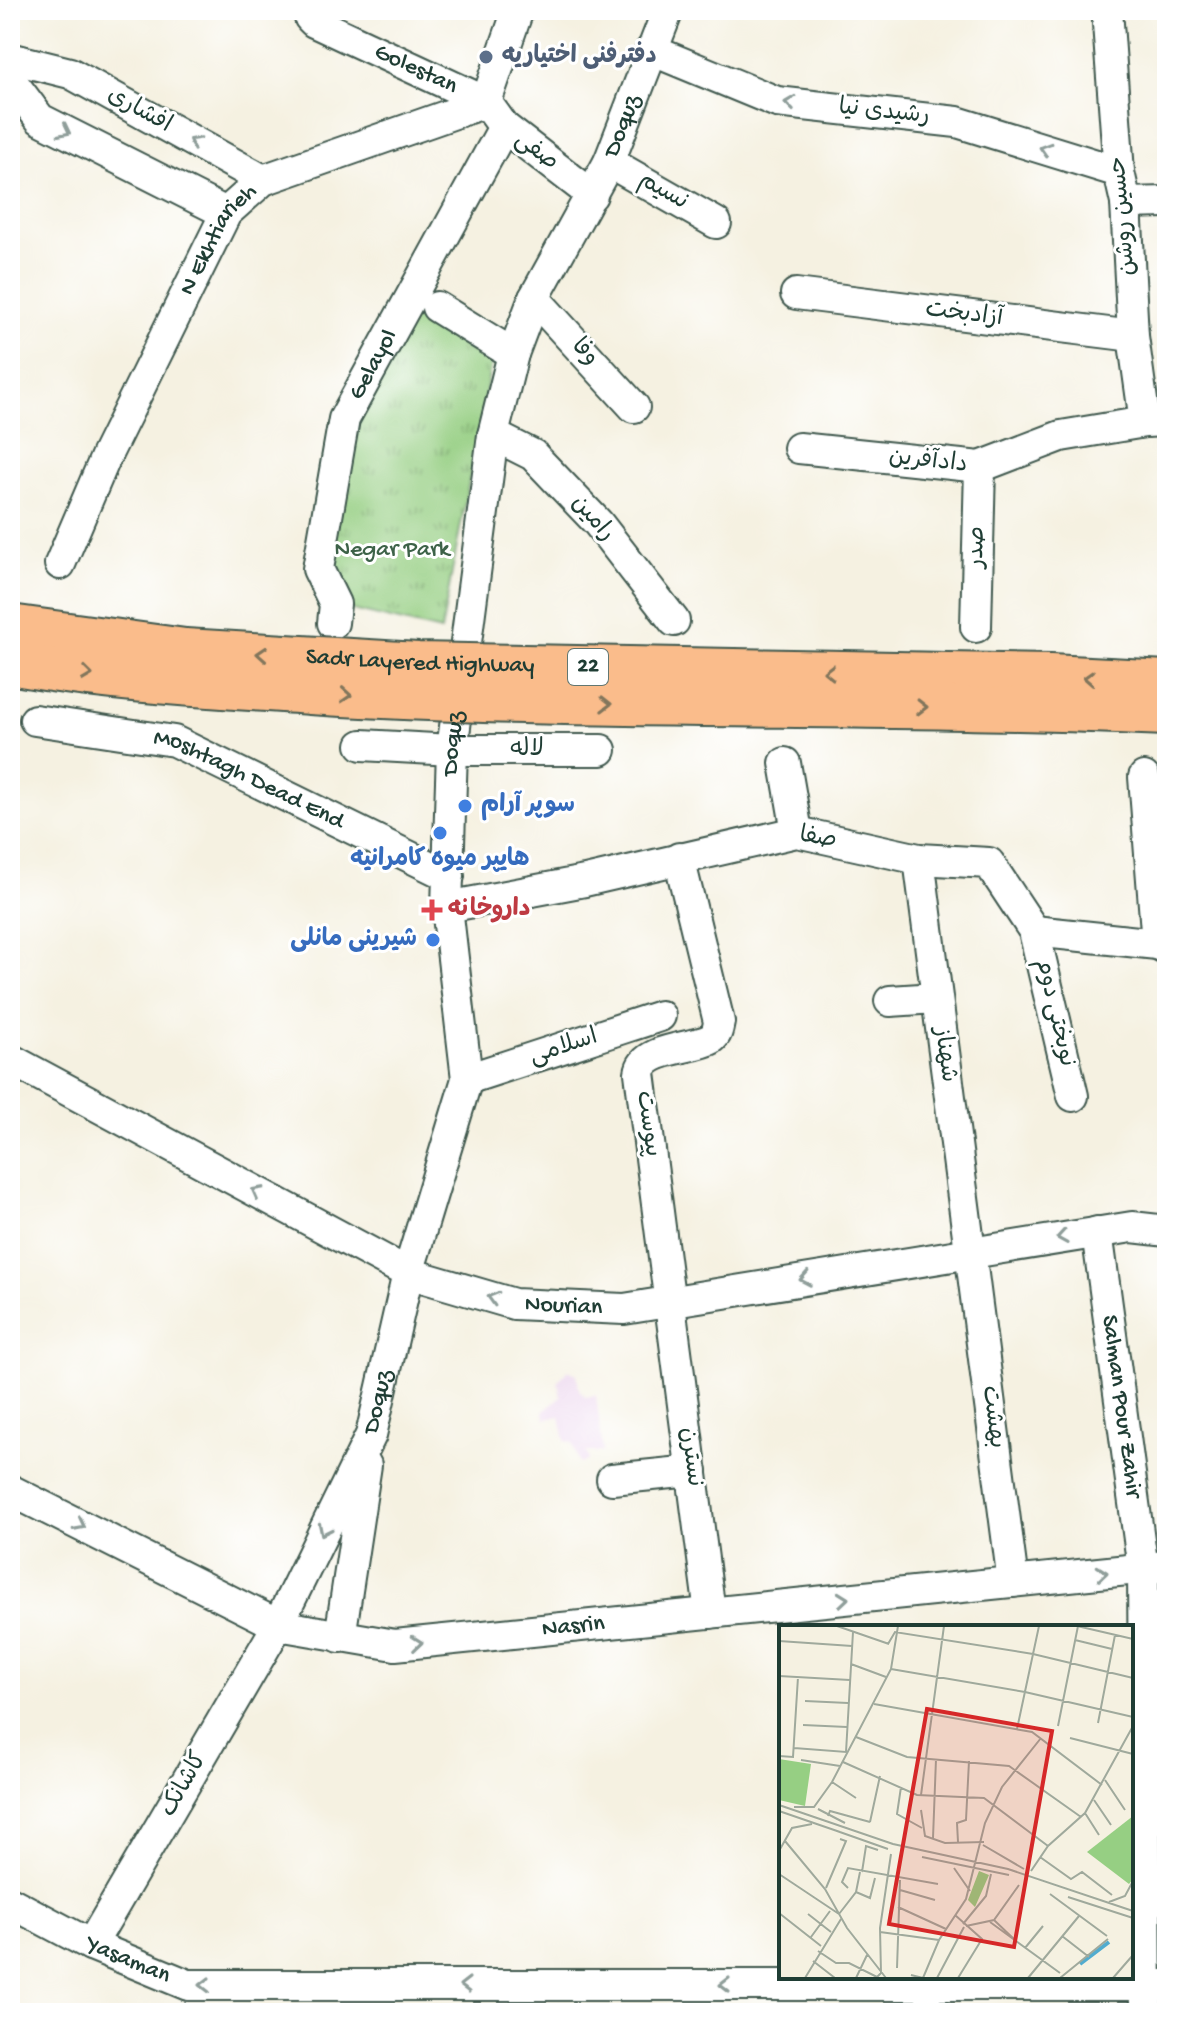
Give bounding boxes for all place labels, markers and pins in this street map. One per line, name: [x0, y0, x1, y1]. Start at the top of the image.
place label: دفترفنی اختیاریه: [502, 41, 657, 72]
marker: دفترفنی اختیاریه: [477, 48, 495, 66]
place label: سوپر آرام: [481, 790, 575, 821]
marker: سوپر آرام: [456, 797, 474, 815]
marker: هایپر میوه کامرانیه: [431, 824, 449, 842]
place label: هایپر میوه کامرانیه: [351, 846, 529, 875]
place label: داروخانه: [448, 896, 530, 925]
marker: داروخانه: [423, 901, 441, 919]
place label: شیرینی مانلی: [290, 926, 417, 955]
marker: شیرینی مانلی: [424, 931, 442, 949]

